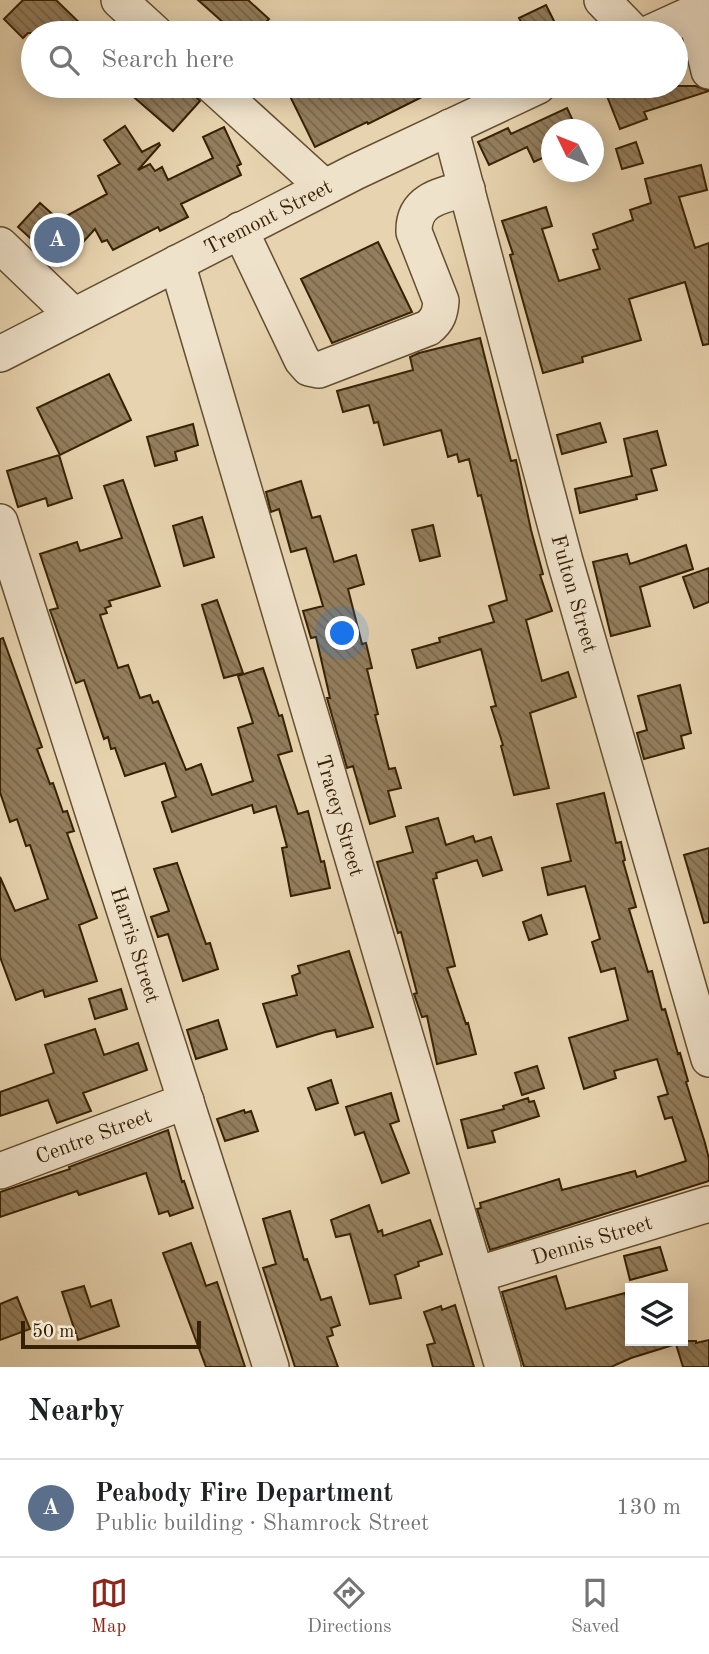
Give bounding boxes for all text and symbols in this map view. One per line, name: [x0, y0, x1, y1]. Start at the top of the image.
search box: [21, 21, 688, 98]
icon: search: [45, 41, 83, 79]
text: Search here: [101, 47, 234, 73]
north arrow: [541, 119, 604, 182]
street label: Tremont Street: [201, 177, 336, 259]
pin: A: [34, 214, 80, 266]
street label: Fulton Street: [547, 533, 600, 656]
your location: [325, 616, 359, 650]
street label: Tracey Street: [311, 753, 367, 879]
street label: Harris Street: [106, 885, 163, 1006]
street label: Centre Street: [33, 1106, 155, 1169]
street label: Dennis Street: [529, 1213, 655, 1269]
map controls: [625, 1283, 688, 1346]
button: layers: [625, 1283, 688, 1346]
scale bar: [21, 1318, 201, 1350]
text: 50 m: [32, 1323, 74, 1342]
text: Nearby: [28, 1397, 125, 1427]
text: Peabody Fire Department: [95, 1481, 393, 1507]
text: A: [42, 1496, 60, 1519]
text: 130 m: [616, 1496, 681, 1519]
text: Public building · Shamrock Street: [95, 1512, 429, 1535]
tab: Map: [90, 1574, 128, 1639]
tab: Directions: [307, 1574, 392, 1639]
tab: Saved: [571, 1574, 619, 1639]

